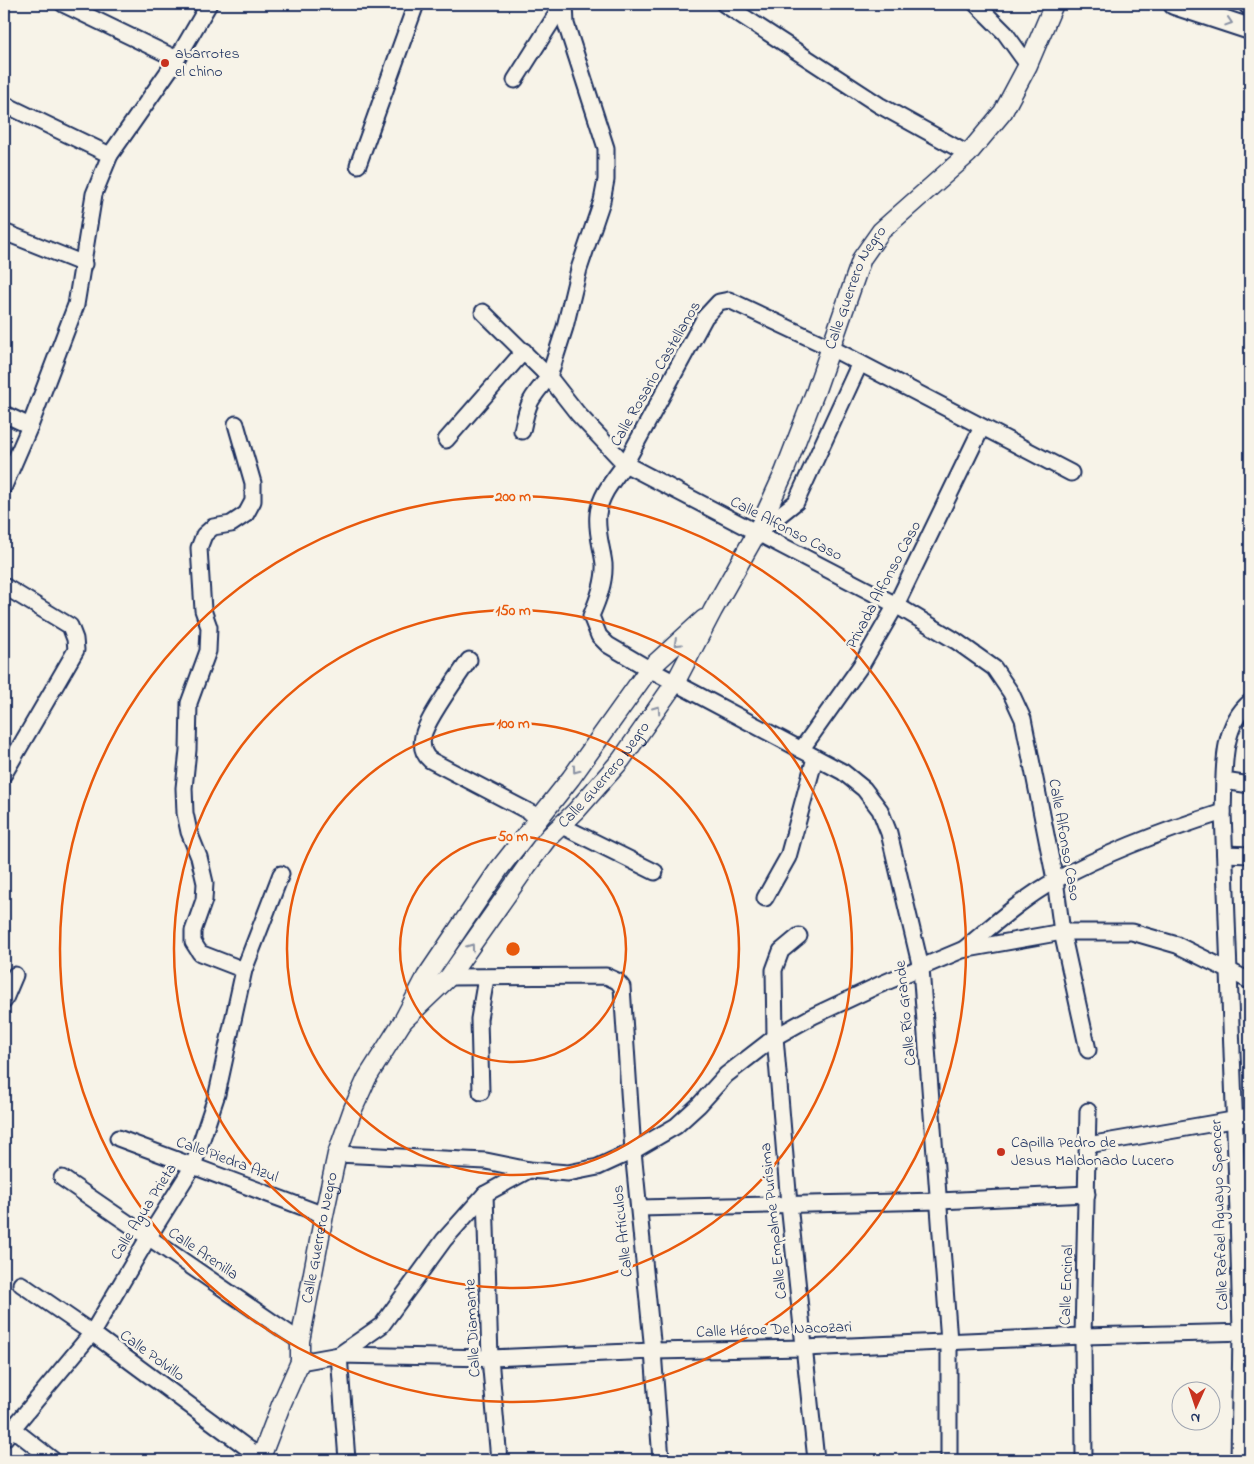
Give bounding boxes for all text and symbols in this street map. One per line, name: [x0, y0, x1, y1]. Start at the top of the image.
one-way arrow: [1224, 16, 1232, 26]
place label: abarrotes el chino: [175, 42, 240, 84]
marker: abarrotes el chino: [159, 57, 171, 69]
street label: Calle Guerrero Negro: [819, 221, 893, 353]
street label: Calle Rosario Castellanos: [604, 297, 708, 451]
text: 200 m: [494, 486, 531, 508]
street label: Calle Alfonso Caso: [726, 490, 846, 568]
street label: Privada Alfonso Caso: [840, 517, 928, 653]
text: 150 m: [495, 600, 531, 622]
one-way arrow: [674, 638, 683, 647]
one-way arrow: [651, 705, 660, 715]
text: 100 m: [496, 713, 530, 735]
street label: Calle Guerrero Negro: [553, 717, 656, 834]
one-way arrow: [573, 764, 582, 774]
street label: Calle Alfonso Caso: [1041, 777, 1087, 903]
text: 50 m: [498, 826, 529, 848]
centre of rings: [504, 940, 522, 958]
one-way arrow: [464, 943, 474, 952]
street label: Calle Río Grande: [888, 958, 923, 1067]
street label: Calle Rafael Aguayo Spencer: [1205, 1119, 1235, 1311]
street label: Calle Piedra Azul: [172, 1130, 282, 1190]
place label: Capilla Pedro de Jesus Maldonado Lucero: [1011, 1131, 1174, 1173]
street label: Calle Empalme Purísima: [754, 1142, 794, 1300]
marker: Capilla Pedro de Jesus Maldonado Lucero: [995, 1146, 1007, 1158]
street label: Calle Agua Prieta: [105, 1159, 183, 1265]
street label: Calle Guerrero Negro: [295, 1170, 345, 1305]
street label: Calle Artículos: [606, 1184, 640, 1278]
street label: Calle Arenilla: [163, 1221, 243, 1287]
street label: Calle Encinal: [1054, 1244, 1080, 1326]
street label: Calle Diamante: [458, 1277, 488, 1378]
street label: Calle Héroe De Nacozari: [696, 1315, 852, 1345]
street label: Calle Polvillo: [114, 1324, 190, 1388]
north arrow: [1172, 1382, 1222, 1432]
text: N: [1190, 1407, 1201, 1428]

